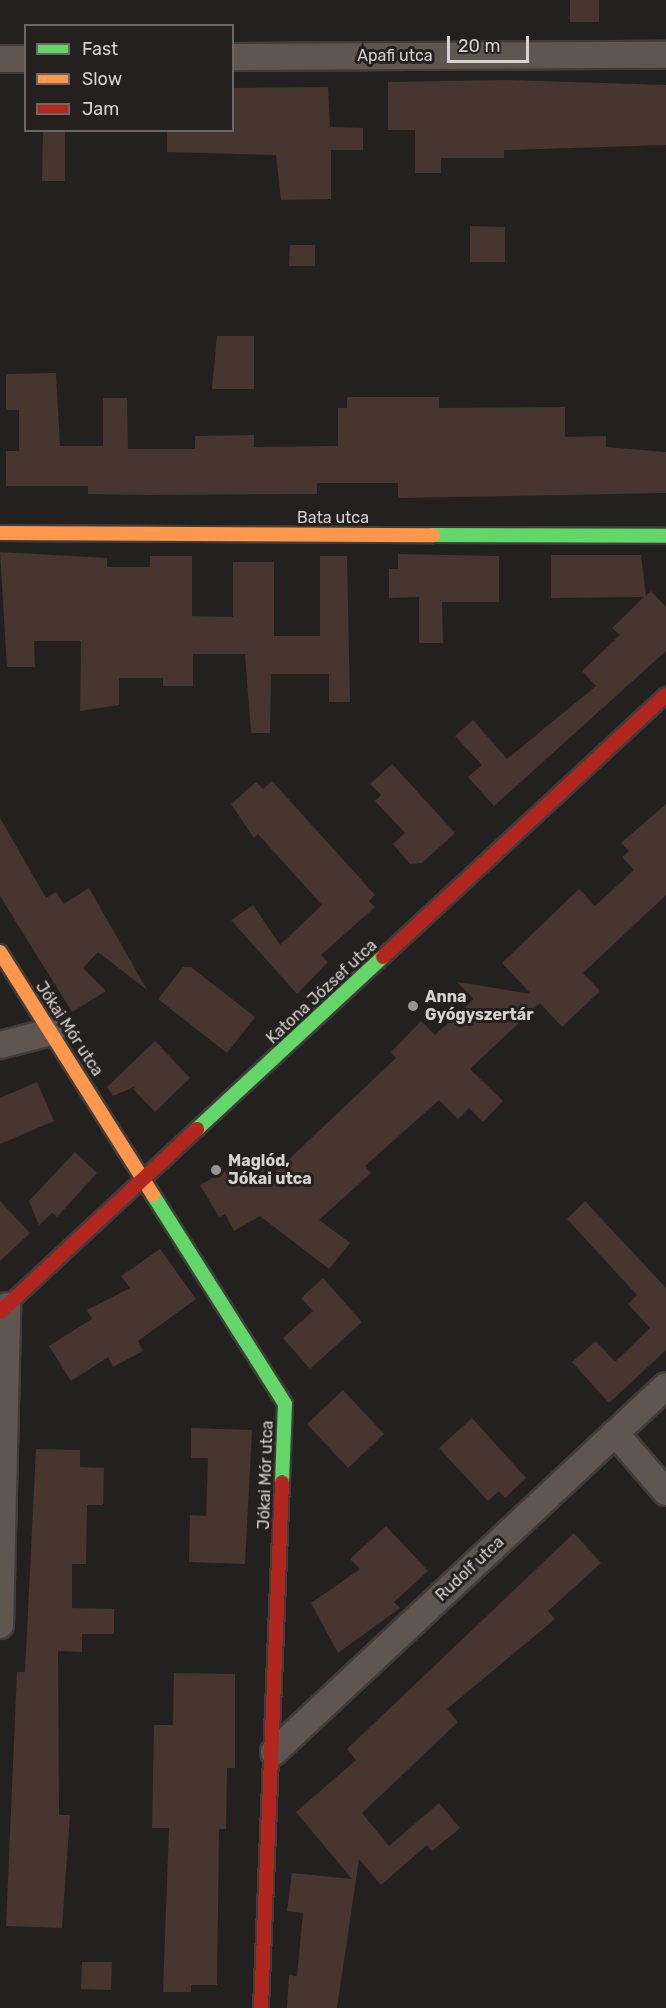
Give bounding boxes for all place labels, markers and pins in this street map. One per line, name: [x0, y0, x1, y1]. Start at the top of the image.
place label: Anna Gyógyszertár: [425, 987, 534, 1025]
marker: Anna Gyógyszertár: [406, 999, 420, 1013]
place label: Maglód, Jókai utca: [228, 1151, 312, 1189]
marker: Maglód, Jókai utca: [209, 1163, 223, 1177]

